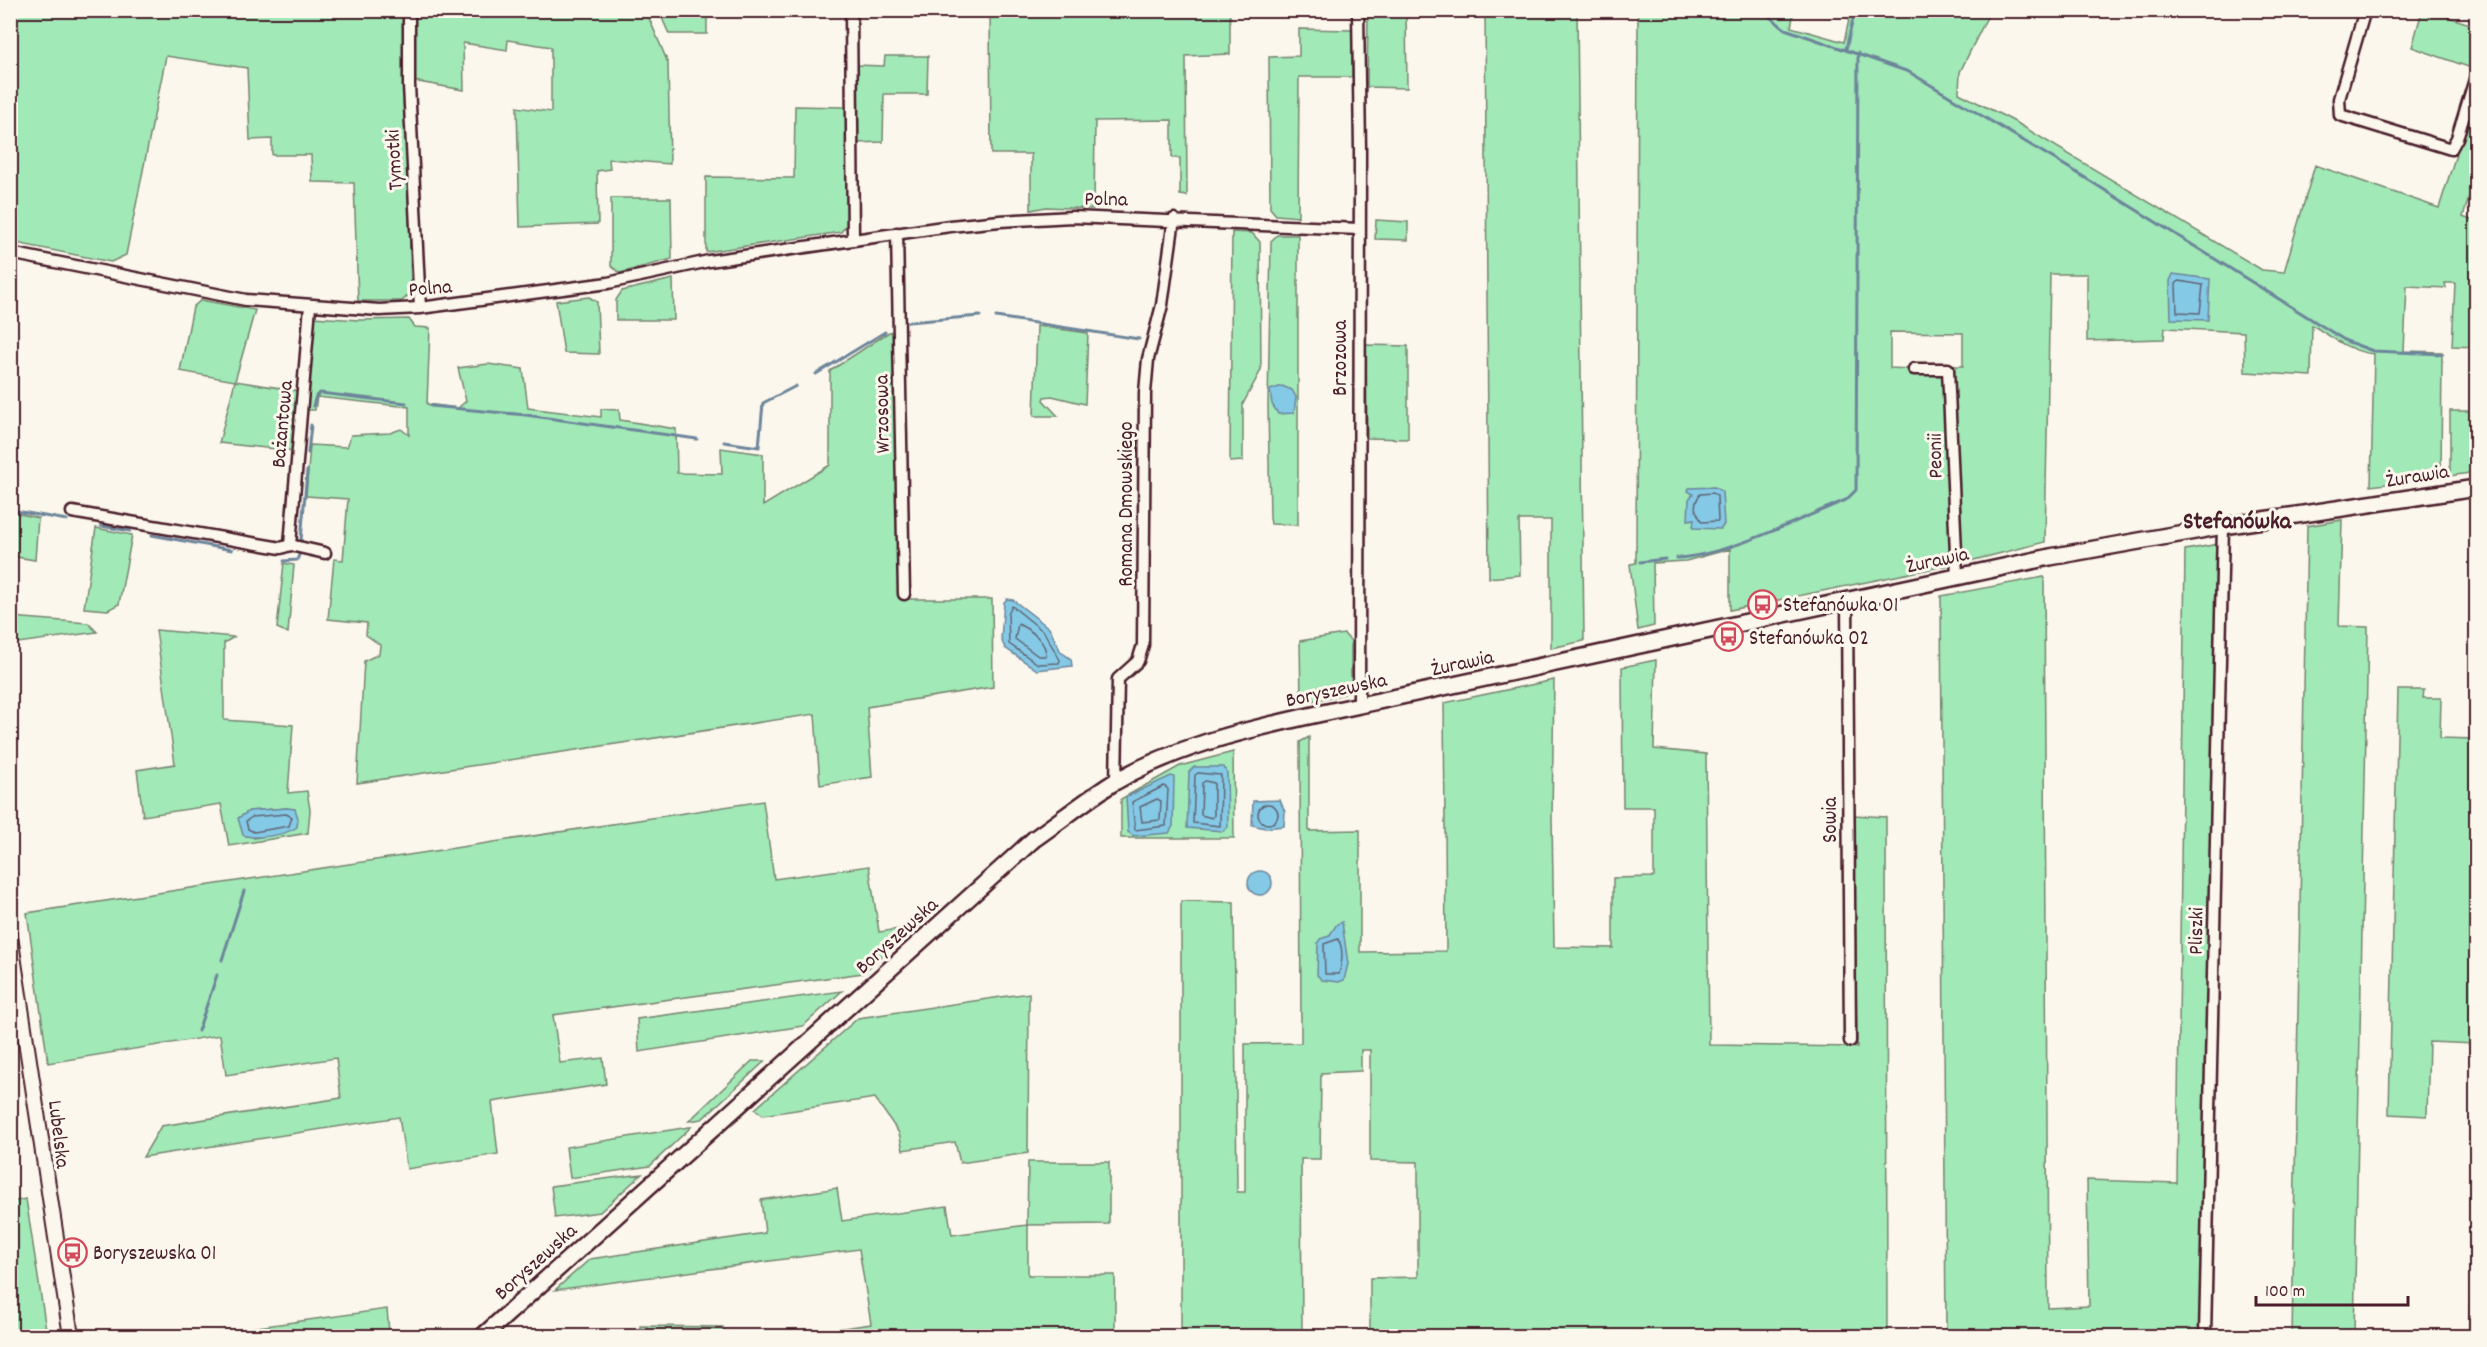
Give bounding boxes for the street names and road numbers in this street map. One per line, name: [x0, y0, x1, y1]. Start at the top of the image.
street label: Tymotki: [379, 129, 413, 191]
street label: Polna: [1084, 186, 1129, 216]
street label: Polna: [407, 273, 454, 307]
street label: Brzozowa: [1327, 319, 1357, 396]
street label: Wrzosowa: [868, 373, 900, 454]
street label: Bażantowa: [265, 378, 303, 469]
street label: Romana Dmowskiego: [1113, 421, 1143, 587]
street label: Peonii: [1922, 433, 1952, 479]
street label: Żurawia: [2384, 458, 2452, 498]
street label: Żurawia: [1904, 540, 1973, 583]
street label: Żurawia: [1429, 643, 1498, 686]
street label: Boryszewska: [1283, 666, 1391, 717]
street label: Sowia: [1817, 796, 1847, 843]
street label: Boryszewska: [850, 891, 947, 983]
street label: Pliszki: [2183, 907, 2213, 955]
street label: Lubelska: [38, 1099, 76, 1171]
street label: Boryszewska: [489, 1217, 586, 1309]

